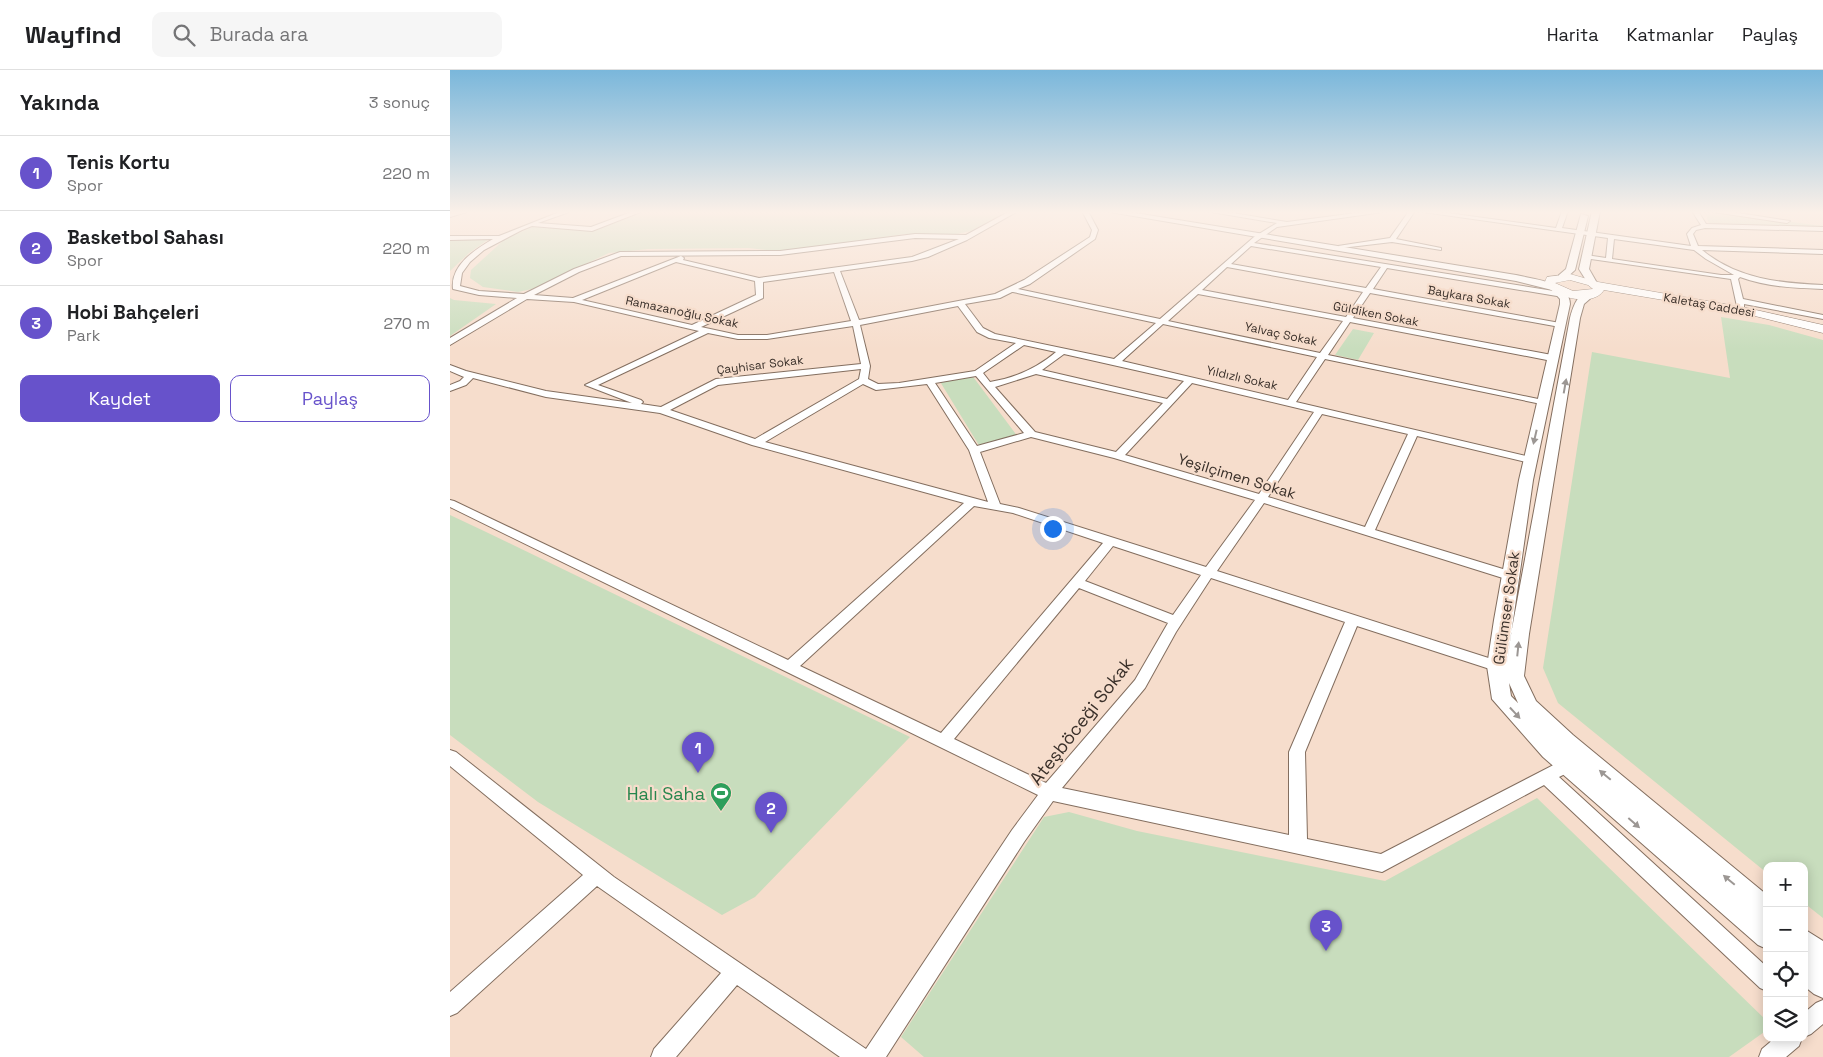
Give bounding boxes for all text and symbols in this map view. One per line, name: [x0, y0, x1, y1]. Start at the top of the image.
search box: [152, 12, 502, 57]
text: Wayfind: [25, 19, 122, 50]
icon: search: [170, 21, 198, 49]
text: Burada ara: [210, 22, 308, 47]
text: Harita: [1547, 23, 1599, 46]
text: Katmanlar: [1627, 23, 1714, 46]
text: Paylaş: [1742, 23, 1798, 46]
text: Yakında: [20, 89, 99, 116]
text: 3 sonuç: [369, 92, 430, 113]
text: Tenis Kortu: [67, 150, 170, 175]
text: 1: [32, 163, 40, 184]
text: 220 m: [383, 163, 430, 184]
text: Spor: [67, 175, 103, 196]
text: Basketbol Sahası: [67, 225, 224, 250]
text: 2: [31, 238, 41, 259]
text: 220 m: [383, 238, 430, 259]
text: Spor: [67, 250, 103, 271]
street label: Baykara Sokak: [1426, 282, 1512, 312]
street label: Kaletaş Caddesi: [1662, 289, 1756, 321]
street label: Ramazanoğlu Sokak: [624, 292, 740, 332]
street label: Güldiken Sokak: [1332, 298, 1421, 330]
text: Hobi Bahçeleri: [67, 300, 199, 325]
text: 3: [31, 313, 41, 334]
text: 270 m: [383, 313, 430, 334]
street label: Yalvaç Sokak: [1243, 318, 1319, 350]
text: Park: [67, 325, 100, 346]
street label: Çayhisar Sokak: [716, 352, 805, 378]
street label: Yıldızlı Sokak: [1205, 362, 1280, 394]
button: Kaydet: [20, 375, 220, 422]
button: Paylaş: [230, 375, 430, 422]
one-way arrow: [1561, 378, 1569, 394]
one-way arrow: [1531, 430, 1539, 445]
street label: Yeşilçimen Sokak: [1176, 449, 1298, 503]
your location: [1040, 516, 1066, 542]
street label: Gülümser Sokak: [1489, 550, 1523, 666]
one-way arrow: [1514, 641, 1522, 657]
street label: Ateşböceği Sokak: [1024, 652, 1138, 789]
one-way arrow: [1509, 707, 1521, 719]
pin: 1: [682, 732, 714, 773]
one-way arrow: [1599, 769, 1612, 780]
sports icon: Halı Saha: [709, 781, 733, 812]
place label: Halı Saha: [627, 782, 705, 805]
pin: 2: [755, 792, 787, 833]
one-way arrow: [1628, 817, 1641, 828]
map controls: [1763, 862, 1808, 1042]
button: +: [1763, 862, 1808, 907]
one-way arrow: [1723, 874, 1736, 885]
button: −: [1763, 907, 1808, 952]
pin: 3: [1310, 910, 1342, 951]
button: locate: [1763, 952, 1808, 997]
button: layers: [1763, 997, 1808, 1042]

